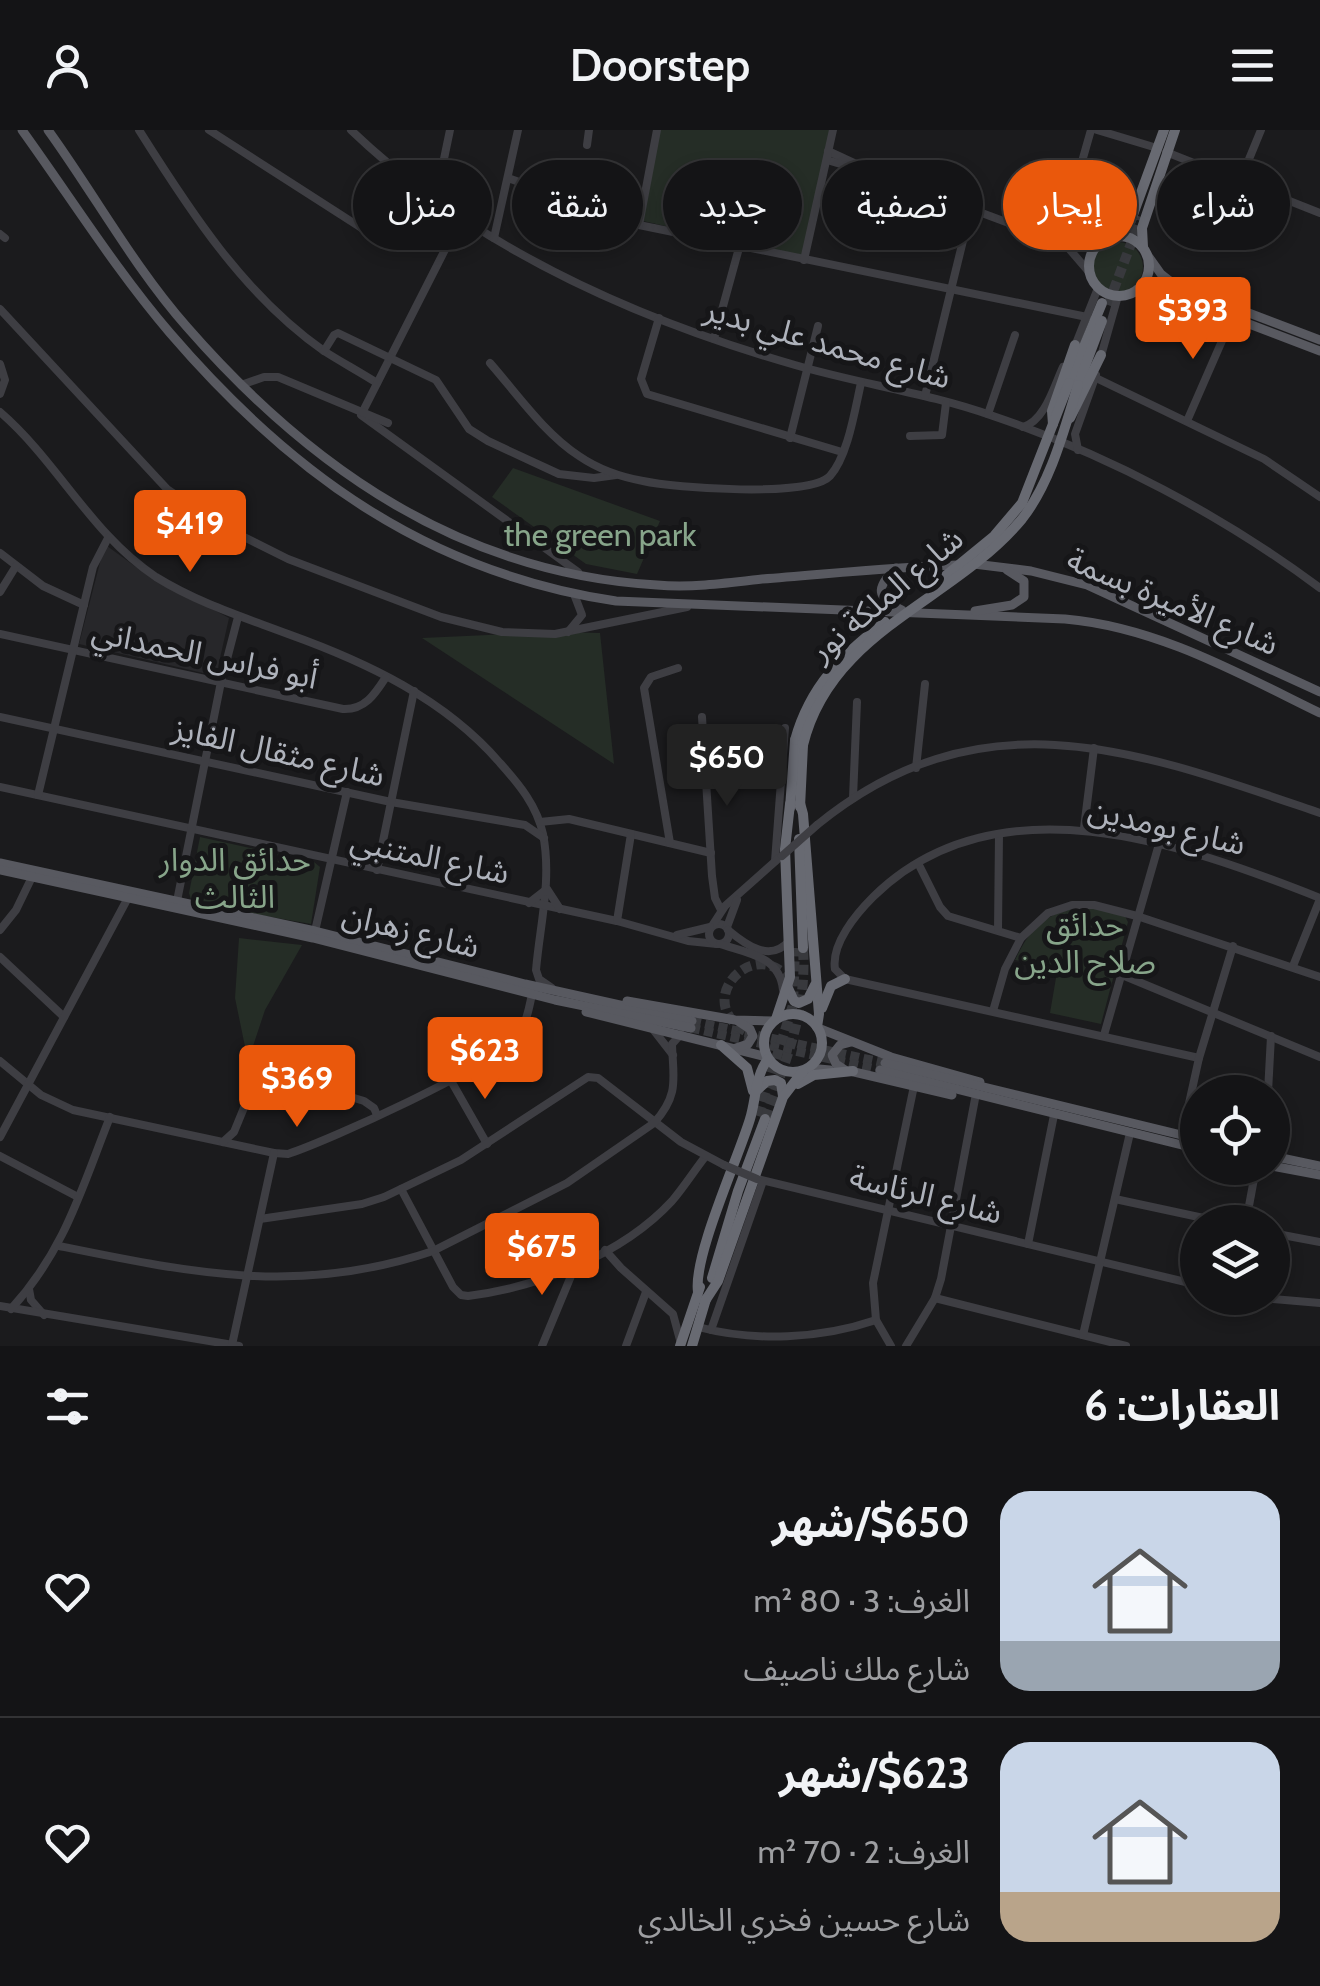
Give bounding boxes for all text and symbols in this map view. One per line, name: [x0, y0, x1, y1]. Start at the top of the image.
icon: person: [40, 38, 95, 93]
text: Doorstep: [570, 38, 750, 92]
icon: menu: [1225, 38, 1280, 93]
chip: منزل: [353, 160, 492, 250]
chip: شقة: [512, 160, 643, 250]
chip: جديد: [663, 160, 802, 250]
chip: تصفية: [822, 160, 983, 250]
chip: إيجار: [1003, 160, 1137, 250]
chip: شراء: [1157, 160, 1290, 250]
pin: $393: [1134, 277, 1252, 362]
street label: شارع محمد علي بدير: [698, 289, 955, 402]
text: $393: [1157, 290, 1229, 329]
pin: $419: [131, 490, 249, 575]
text: $419: [156, 503, 224, 542]
park label: the green park: [504, 515, 697, 554]
street label: شارع الملكة نور: [801, 519, 974, 674]
street label: شارع الأميرة بسمة: [1059, 539, 1285, 668]
street label: أبو فراس الحمداني: [87, 611, 321, 702]
street label: شارع مثقال الفايز: [167, 707, 389, 799]
pin: $650: [668, 724, 786, 809]
text: $650: [689, 737, 765, 776]
street label: شارع بومدين: [1084, 789, 1249, 868]
street label: شارع المتنبي: [346, 820, 513, 897]
park label: حدائق الدوار الثالث: [158, 840, 311, 916]
street label: شارع زهران: [337, 894, 484, 971]
park label: حدائق صلاح الدين: [1014, 905, 1156, 986]
pin: $623: [426, 1017, 544, 1102]
text: $623: [450, 1030, 520, 1069]
pin: $369: [238, 1045, 356, 1130]
text: $369: [261, 1058, 333, 1097]
map controls: [1180, 1075, 1290, 1315]
button: locate: [1180, 1075, 1290, 1185]
street label: شارع الرئاسة: [844, 1156, 1006, 1237]
button: layers: [1180, 1205, 1290, 1315]
pin: $675: [483, 1213, 601, 1298]
text: $675: [507, 1226, 577, 1265]
icon: filters: [40, 1379, 95, 1434]
text: العقارات: 6: [1084, 1379, 1280, 1431]
text: $650/شهر: [772, 1496, 970, 1548]
icon: home: [1080, 1531, 1200, 1651]
icon: heart: [40, 1564, 95, 1619]
text: الغرف: 3 · 80 m²: [753, 1581, 970, 1620]
text: شارع ملك ناصيف: [743, 1649, 970, 1688]
text: $623/شهر: [779, 1747, 970, 1799]
icon: home: [1080, 1782, 1200, 1902]
icon: heart: [40, 1815, 95, 1870]
text: الغرف: 2 · 70 m²: [757, 1832, 970, 1871]
text: شارع حسين فخري الخالدي: [638, 1900, 970, 1939]

